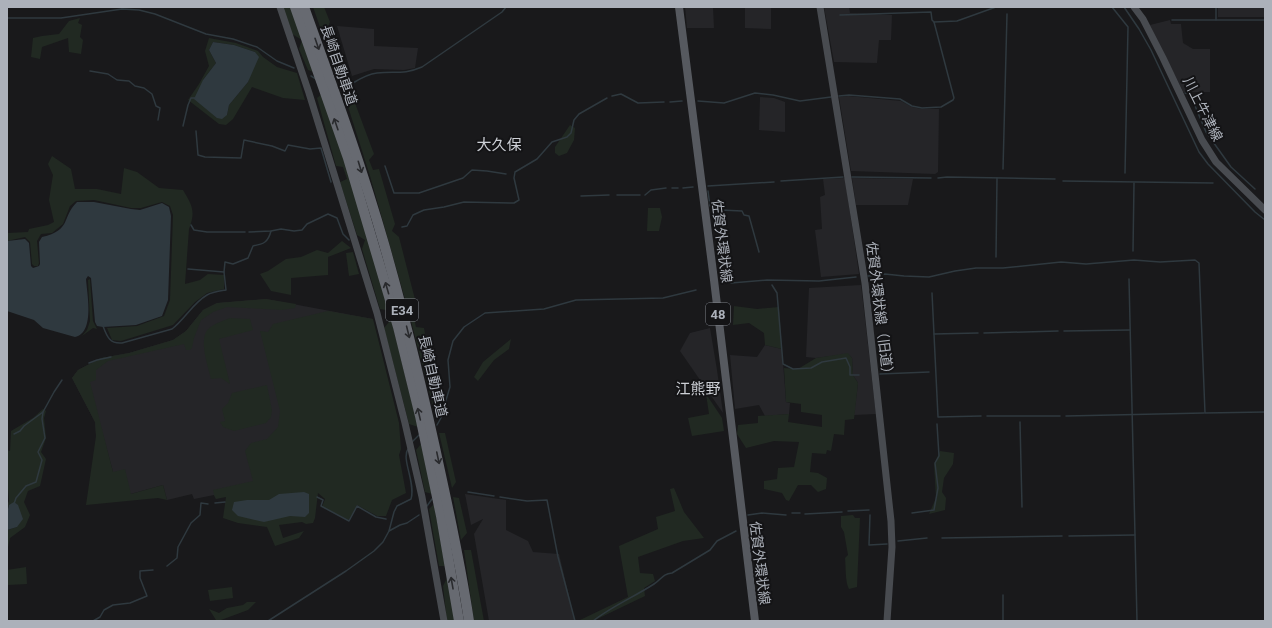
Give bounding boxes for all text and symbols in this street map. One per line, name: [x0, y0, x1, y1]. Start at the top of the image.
street label: 長崎自動車道: [318, 23, 360, 107]
one-way arrow: [314, 37, 322, 49]
street label: 川上牛津線: [1180, 74, 1226, 144]
one-way arrow: [332, 117, 339, 130]
district label: 大久保: [476, 136, 522, 154]
one-way arrow: [357, 160, 364, 173]
street label: 佐賀外環状線: [709, 198, 735, 284]
street label: 佐賀外環状線（旧道）: [864, 241, 896, 381]
one-way arrow: [382, 282, 390, 295]
road number: E34: [386, 299, 418, 321]
road number: 48: [706, 303, 730, 325]
one-way arrow: [405, 325, 413, 338]
street label: 長崎自動車道: [416, 333, 450, 419]
district label: 江熊野: [675, 380, 721, 398]
one-way arrow: [415, 408, 423, 421]
one-way arrow: [434, 451, 442, 464]
street label: 佐賀外環状線: [747, 520, 773, 606]
one-way arrow: [448, 576, 456, 589]

